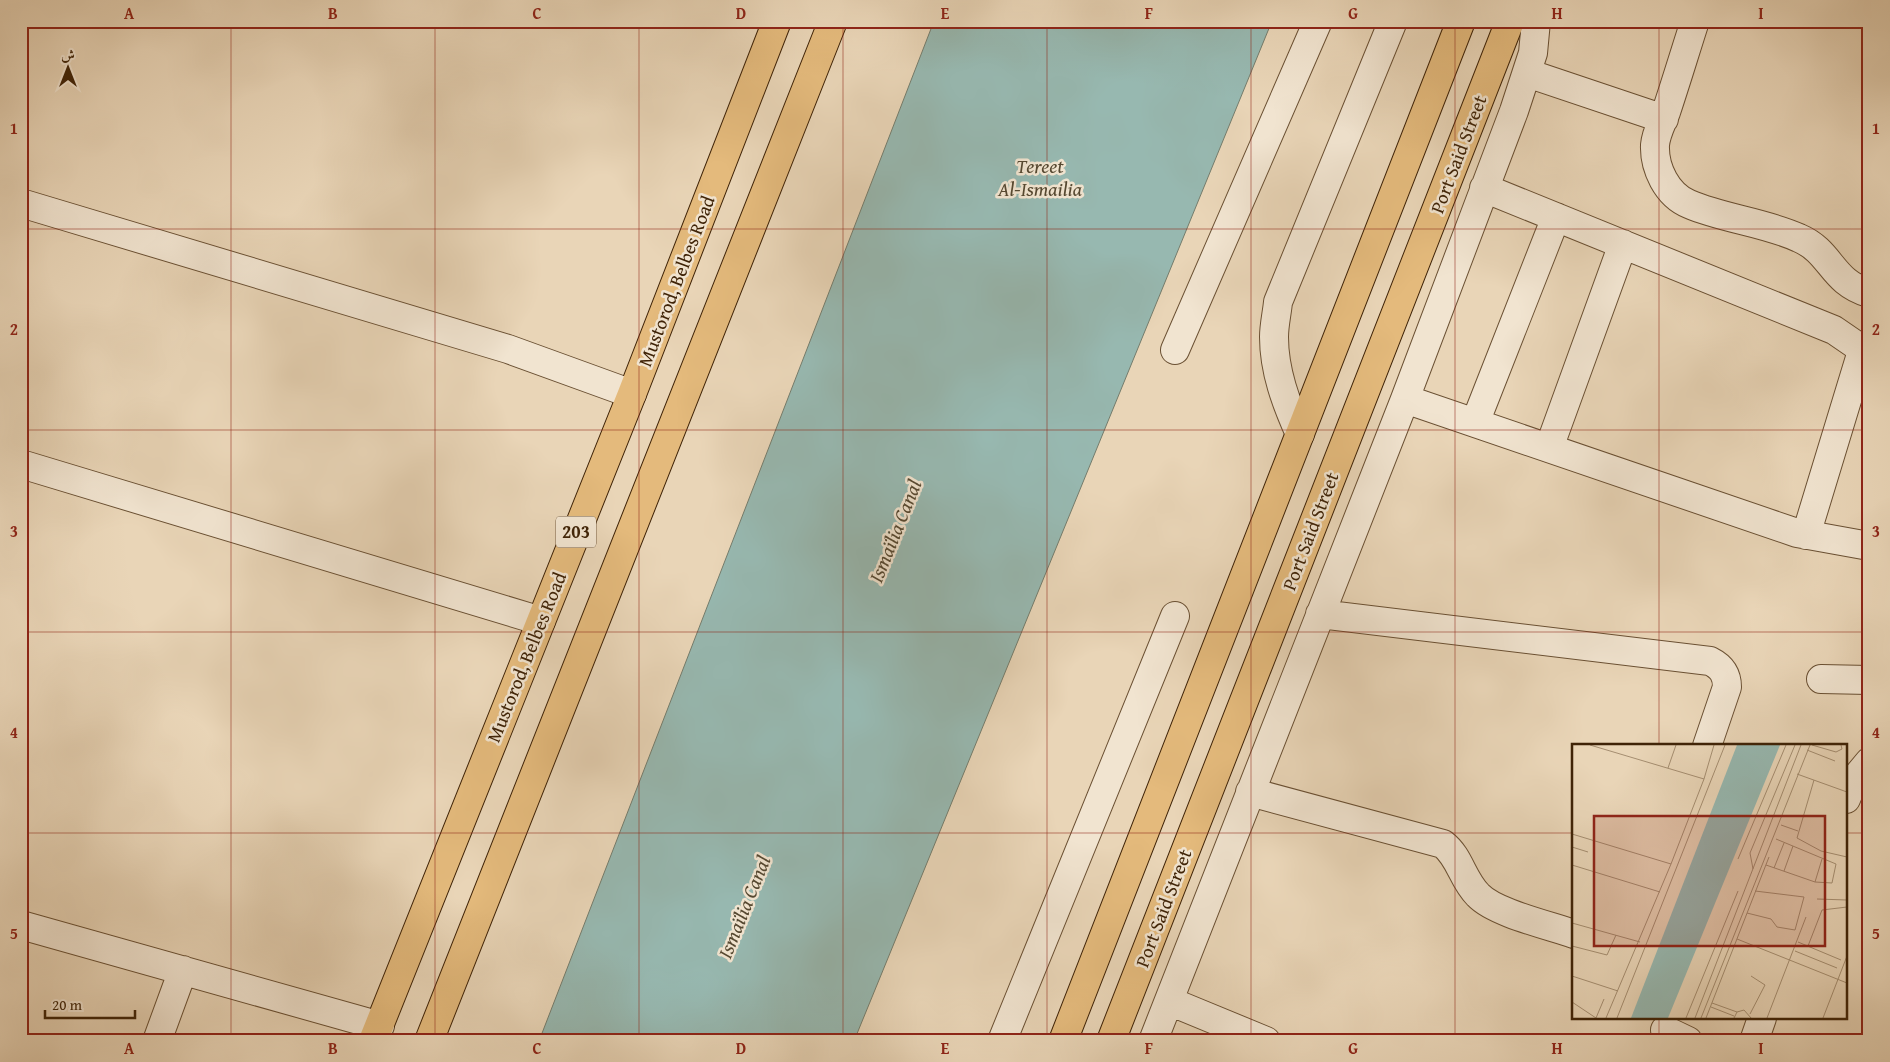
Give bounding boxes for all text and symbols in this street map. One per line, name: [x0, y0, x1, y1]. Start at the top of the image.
text: A: [124, 1, 135, 25]
text: B: [328, 1, 338, 25]
text: C: [532, 1, 542, 25]
text: D: [736, 1, 746, 25]
text: E: [941, 1, 950, 25]
text: F: [1145, 1, 1153, 25]
text: G: [1348, 1, 1358, 25]
text: H: [1551, 1, 1563, 25]
text: I: [1758, 1, 1764, 25]
north arrow: [42, 42, 92, 92]
text: ش: [61, 45, 75, 65]
street label: Port Said Street: [1423, 91, 1494, 217]
text: 1: [10, 116, 18, 140]
text: 1: [1872, 116, 1880, 140]
water label: Tereet Al-Ismailia: [997, 151, 1083, 203]
street label: Mustorod, Belbes Road: [630, 191, 722, 371]
text: 2: [10, 317, 18, 341]
text: 2: [1872, 317, 1880, 341]
street label: Port Said Street: [1275, 468, 1346, 594]
water label: Ismaïlia Canal: [861, 475, 928, 587]
road number: 203: [556, 516, 596, 548]
text: 3: [10, 519, 18, 543]
text: 3: [1872, 519, 1880, 543]
street label: Mustorod, Belbes Road: [479, 567, 573, 746]
text: 4: [10, 720, 18, 744]
text: 4: [1872, 720, 1880, 744]
inset map: [1572, 744, 1848, 1020]
street label: Port Said Street: [1128, 845, 1199, 971]
water label: Ismaïlia Canal: [710, 851, 777, 963]
text: 5: [10, 921, 18, 945]
text: 5: [1872, 921, 1880, 945]
scale bar: [45, 987, 135, 1019]
text: 20 m: [52, 994, 83, 1015]
text: A: [124, 1036, 135, 1060]
text: B: [328, 1036, 338, 1060]
text: C: [532, 1036, 542, 1060]
text: D: [736, 1036, 746, 1060]
text: E: [941, 1036, 950, 1060]
text: F: [1145, 1036, 1153, 1060]
text: G: [1348, 1036, 1358, 1060]
text: H: [1551, 1036, 1563, 1060]
text: I: [1758, 1036, 1764, 1060]

